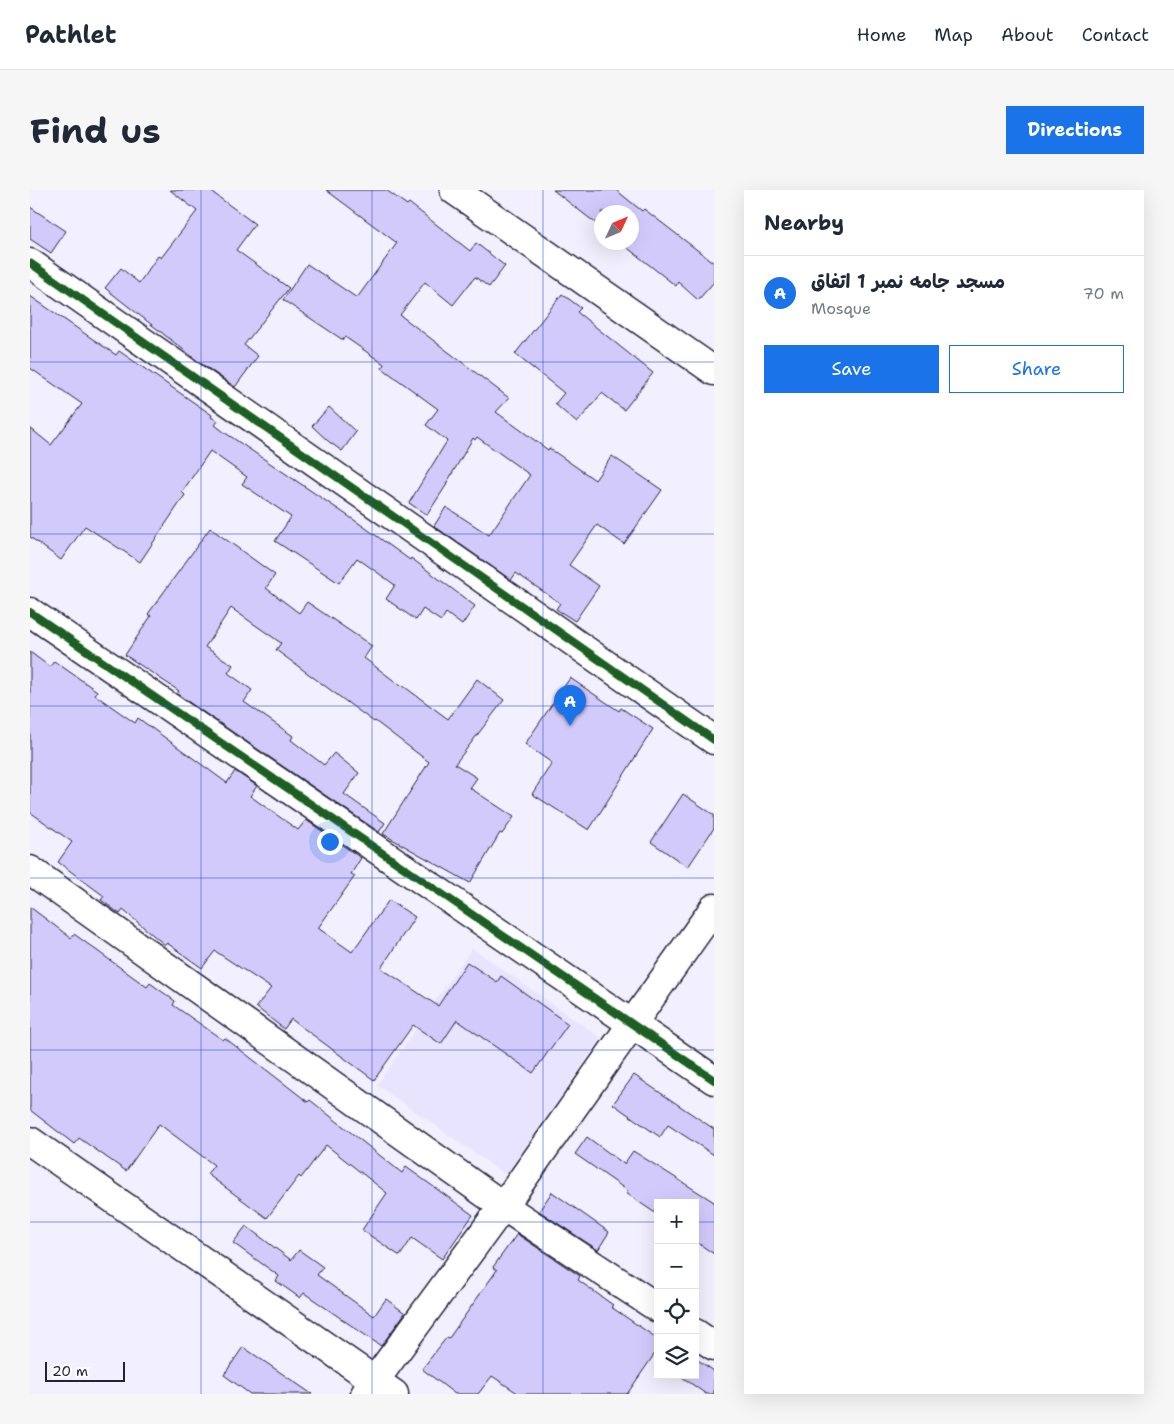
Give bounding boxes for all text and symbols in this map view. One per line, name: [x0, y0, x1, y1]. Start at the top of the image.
text: Pathlet: [25, 19, 116, 51]
text: Home: [857, 23, 906, 47]
text: Map: [934, 23, 973, 47]
text: About: [1001, 23, 1054, 47]
text: Contact: [1082, 23, 1149, 47]
button: Directions: [1006, 106, 1144, 154]
text: Find us: [30, 107, 161, 154]
north arrow: [594, 205, 639, 250]
text: Nearby: [764, 209, 844, 237]
text: مسجد جامه نمبر 1 اتفاق: [811, 269, 1005, 294]
text: A: [774, 283, 786, 304]
text: 70 m: [1083, 283, 1124, 304]
text: Mosque: [811, 298, 871, 319]
button: Save: [764, 345, 939, 393]
button: Share: [949, 345, 1124, 393]
pin: A: [554, 685, 586, 726]
your location: [317, 829, 343, 855]
map controls: [654, 1199, 699, 1379]
button: +: [654, 1199, 699, 1244]
button: −: [654, 1244, 699, 1289]
button: locate: [654, 1289, 699, 1334]
button: layers: [654, 1334, 699, 1379]
scale bar: [45, 1359, 125, 1382]
text: 20 m: [52, 1362, 88, 1380]

